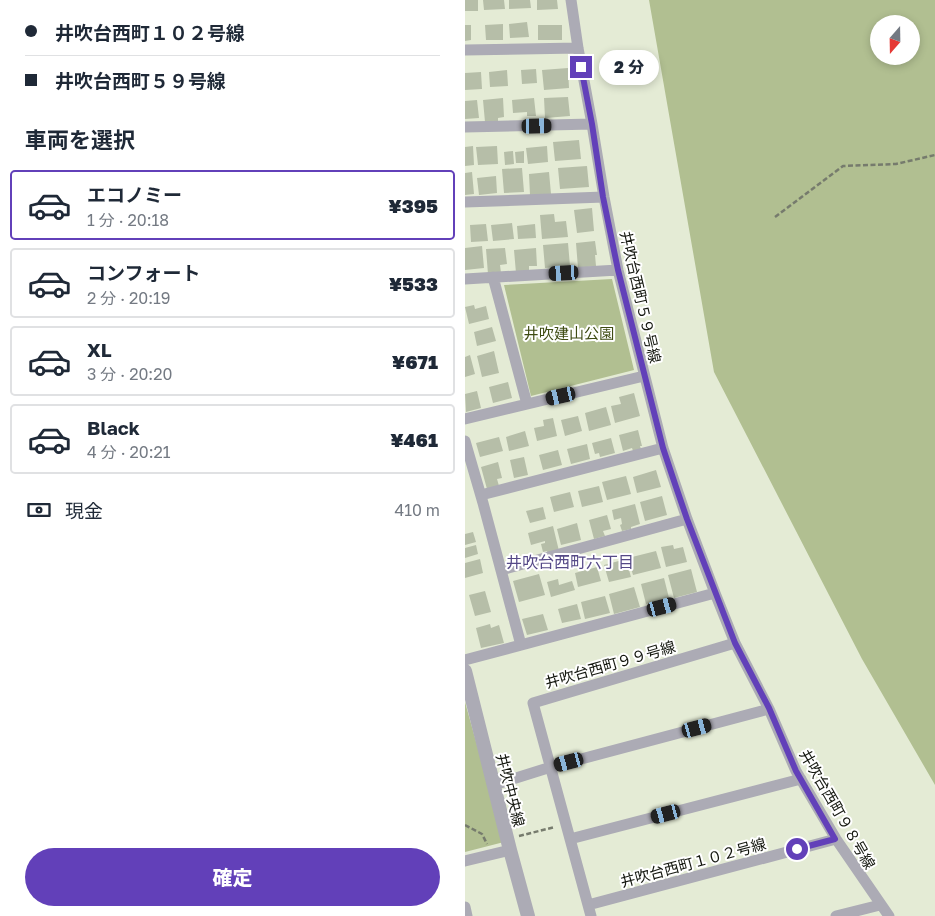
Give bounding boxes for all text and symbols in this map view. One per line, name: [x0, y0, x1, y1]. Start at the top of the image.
north arrow: [870, 15, 920, 65]
map controls: [870, 15, 920, 65]
text: 井吹台西町１０２号線: [55, 21, 245, 44]
callout: 2 分: [599, 50, 659, 84]
route end: [570, 56, 592, 78]
text: 2 分: [614, 57, 644, 77]
text: 井吹台西町５９号線: [55, 69, 226, 92]
car: [521, 118, 552, 134]
text: 車両を選択: [25, 126, 135, 153]
icon: car: [27, 183, 72, 228]
text: エコノミー: [87, 183, 182, 206]
text: ¥395: [388, 194, 438, 217]
text: 1 分 · 20:18: [87, 210, 169, 230]
street label: 井吹台西町５９号線: [617, 229, 665, 365]
icon: car: [27, 261, 72, 306]
text: コンフォート: [87, 261, 200, 284]
car: [548, 265, 579, 281]
text: ¥533: [389, 272, 438, 295]
text: 2 分 · 20:19: [87, 288, 171, 308]
park label: 井吹建山公園: [524, 324, 614, 342]
text: XL: [87, 338, 112, 361]
icon: car: [27, 339, 72, 384]
text: ¥671: [392, 350, 438, 373]
text: 3 分 · 20:20: [87, 364, 172, 384]
car: [544, 385, 577, 407]
text: Black: [87, 416, 140, 439]
icon: car: [27, 417, 72, 462]
text: ¥461: [390, 428, 438, 451]
text: 4 分 · 20:21: [87, 442, 171, 462]
icon: cash: [25, 496, 53, 524]
text: 現金: [65, 499, 103, 522]
text: 410 m: [394, 500, 440, 520]
district label: 井吹台西町六丁目: [506, 552, 634, 572]
car: [645, 596, 678, 618]
street label: 井吹台西町９９号線: [543, 637, 677, 691]
car: [680, 717, 713, 739]
street label: 井吹台西町９８号線: [796, 746, 880, 872]
street label: 井吹中央線: [493, 751, 529, 829]
car: [552, 751, 585, 773]
car: [649, 803, 682, 825]
street label: 井吹台西町１０２号線: [618, 834, 768, 890]
route start: [786, 838, 808, 860]
button: 確定: [25, 848, 440, 906]

